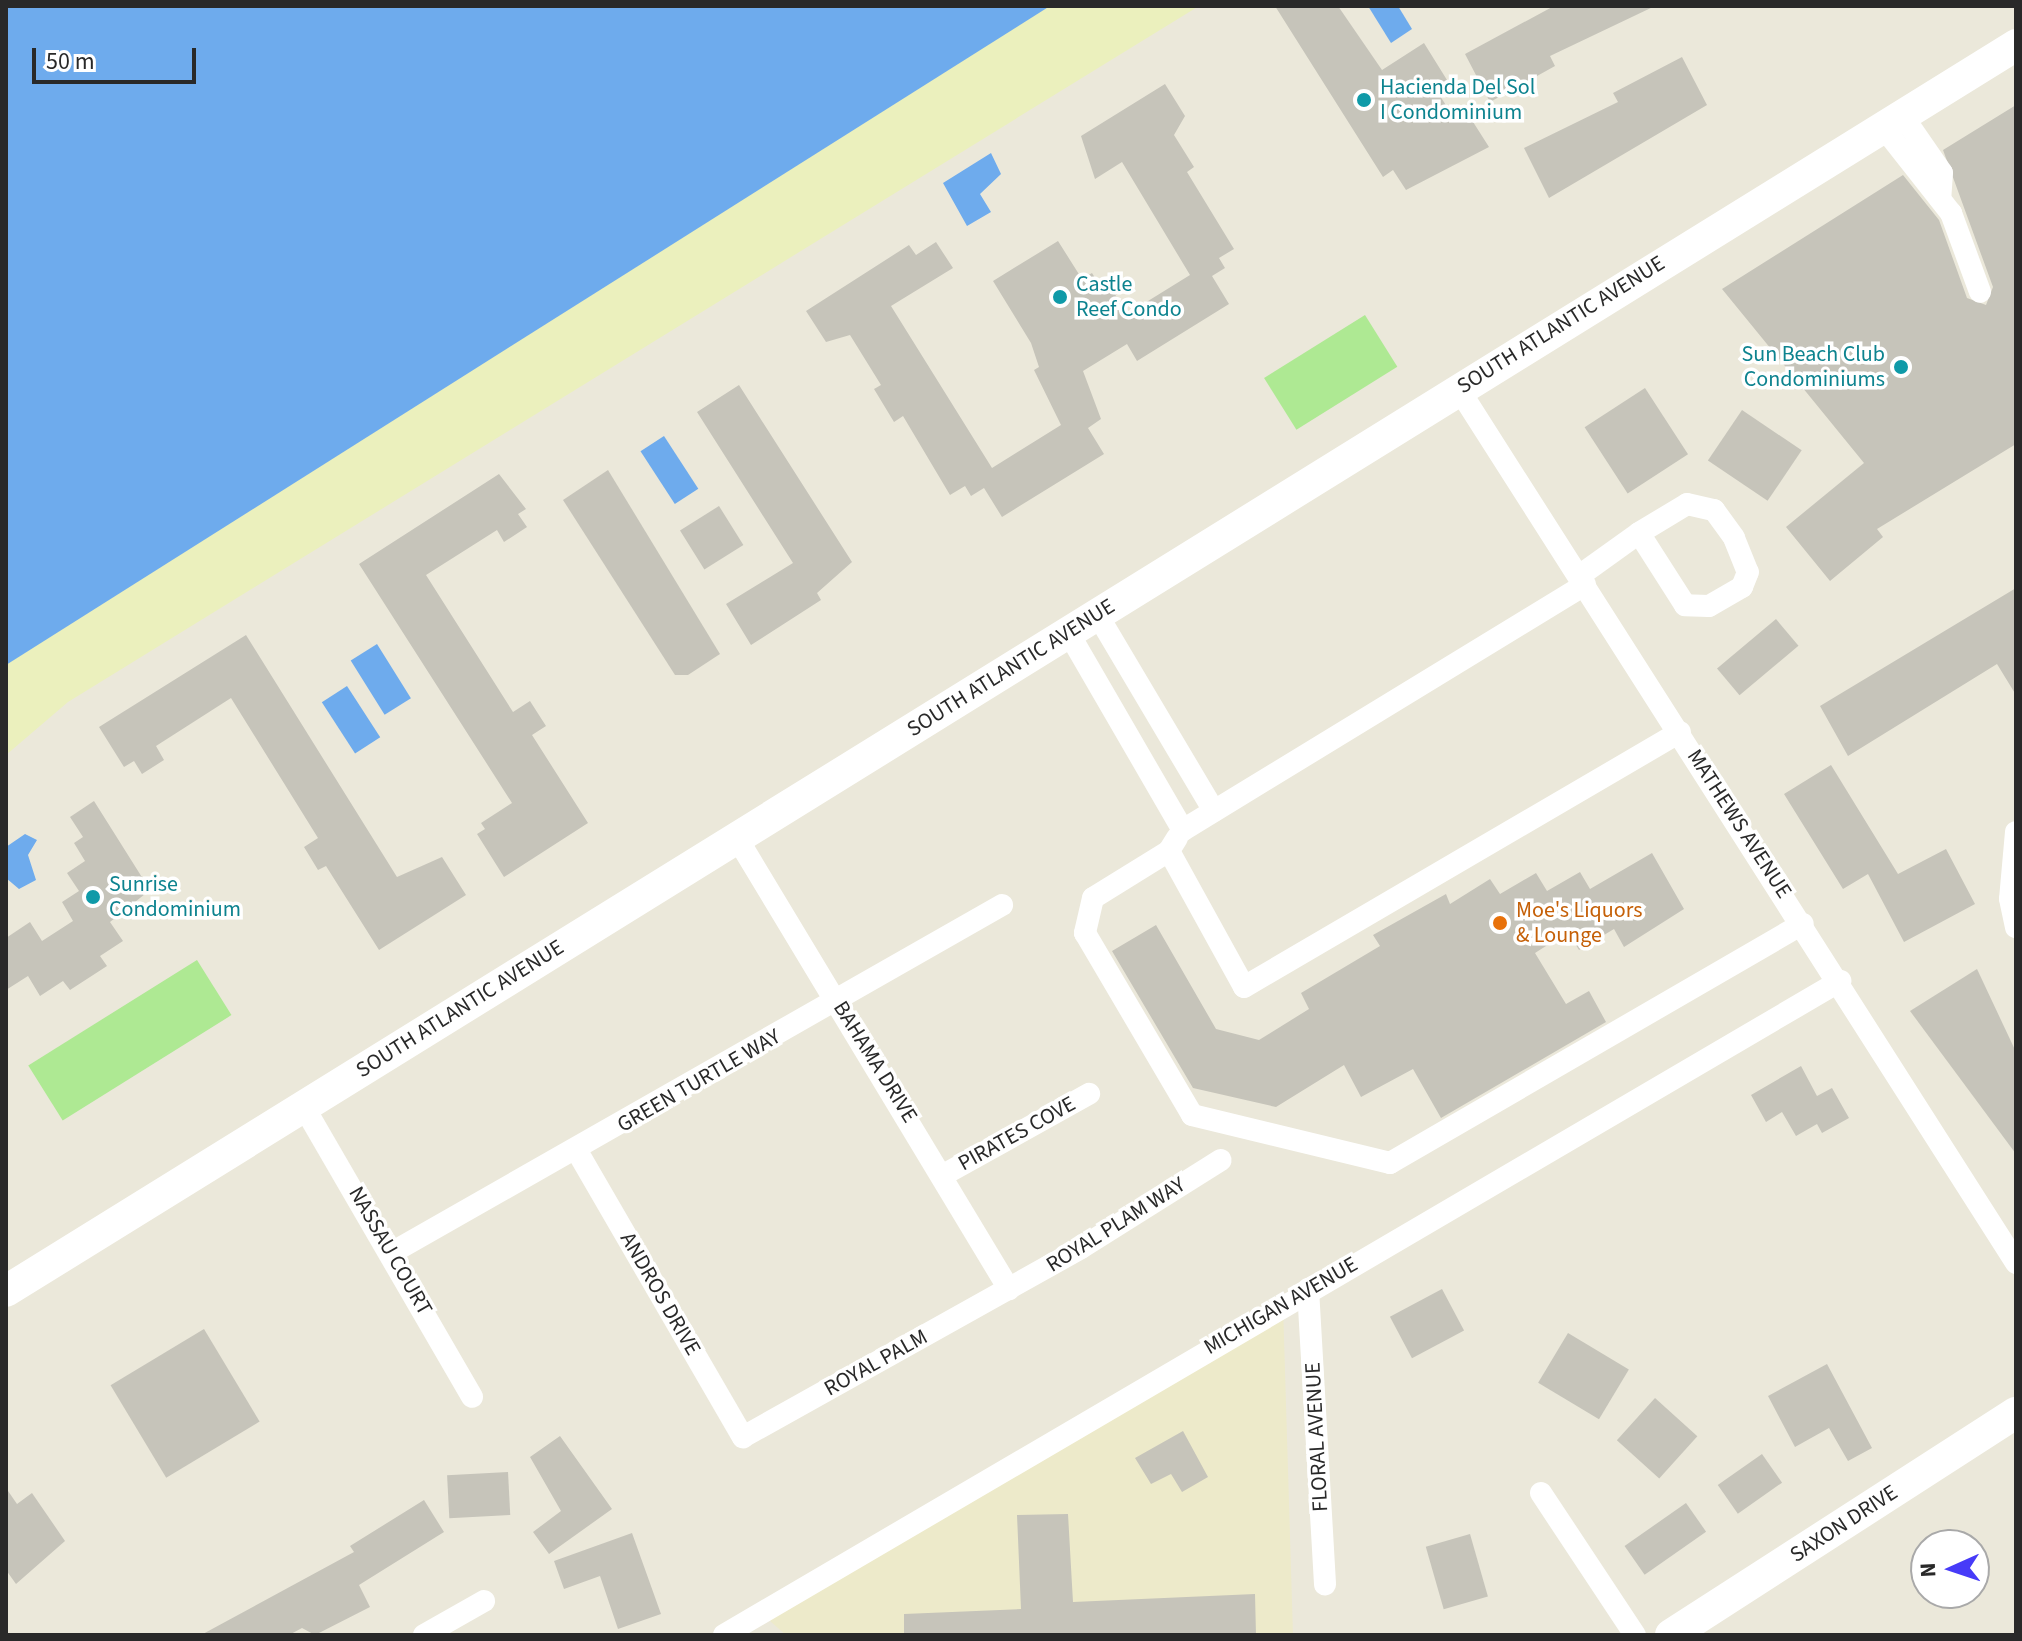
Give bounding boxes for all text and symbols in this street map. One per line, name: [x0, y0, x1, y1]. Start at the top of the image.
scale bar: [36, 32, 200, 82]
text: 50 m: [46, 44, 95, 79]
place label: Hacienda Del Sol I Condominium: [1380, 74, 1535, 126]
marker: Hacienda Del Sol I Condominium: [1355, 91, 1373, 109]
street label: SOUTH ATLANTIC AVENUE: [1452, 250, 1670, 400]
place label: Castle Reef Condo: [1076, 271, 1182, 322]
marker: Castle Reef Condo: [1051, 288, 1069, 306]
place label: Sun Beach Club Condominiums: [1742, 341, 1885, 392]
marker: Sun Beach Club Condominiums: [1892, 358, 1910, 376]
street label: SOUTH ATLANTIC AVENUE: [902, 593, 1120, 743]
street label: MATHEWS AVENUE: [1681, 745, 1797, 903]
place label: Sunrise Condominium: [109, 871, 241, 922]
marker: Sunrise Condominium: [84, 888, 102, 906]
place label: Moe's Liquors & Lounge: [1516, 897, 1642, 948]
marker: Moe's Liquors & Lounge: [1491, 914, 1509, 932]
street label: SOUTH ATLANTIC AVENUE: [351, 934, 569, 1084]
street label: BAHAMA DRIVE: [827, 996, 923, 1128]
street label: GREEN TURTLE WAY: [613, 1024, 785, 1138]
street label: PIRATES COVE: [954, 1091, 1080, 1177]
street label: ROYAL PLAM WAY: [1042, 1172, 1190, 1278]
street label: NASSAU COURT: [342, 1182, 438, 1320]
street label: ANDROS DRIVE: [614, 1228, 706, 1360]
street label: MICHIGAN AVENUE: [1199, 1251, 1363, 1361]
street label: ROYAL PALM: [820, 1324, 932, 1402]
street label: FLORAL AVENUE: [1300, 1362, 1334, 1512]
street label: SAXON DRIVE: [1785, 1480, 1903, 1568]
north arrow: [1910, 1529, 1990, 1609]
text: N: [1912, 1562, 1944, 1578]

